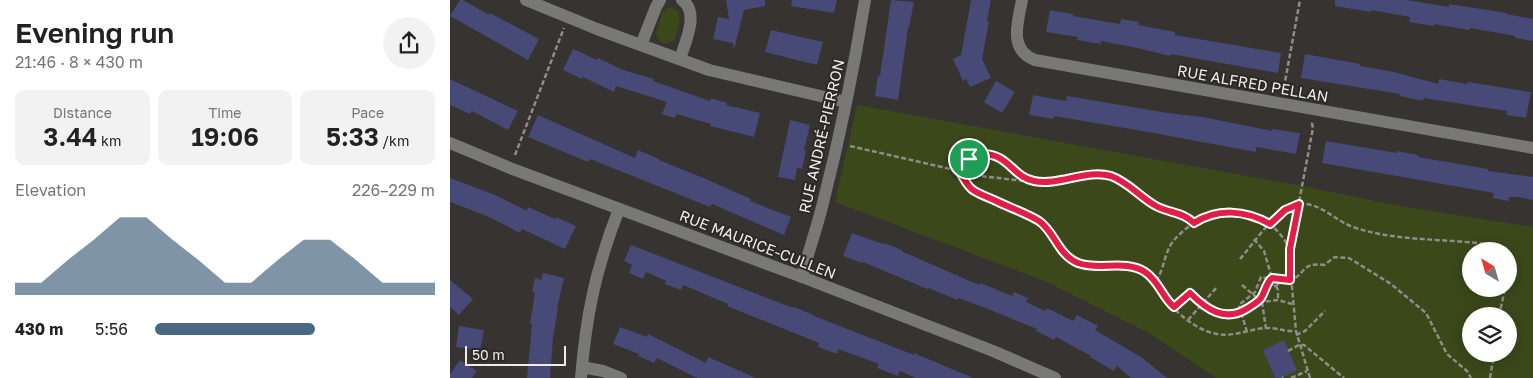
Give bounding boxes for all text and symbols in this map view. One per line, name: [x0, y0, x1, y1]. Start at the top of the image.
text: Evening run: [15, 16, 174, 49]
button: share: [383, 17, 435, 69]
text: 21:46 · 8 × 430 m: [15, 52, 143, 72]
street label: RUE ANDRÉ-PIERRON: [795, 57, 847, 215]
street label: RUE ALFRED PELLAN: [1176, 61, 1330, 105]
text: Distance: [53, 104, 112, 121]
text: Time: [209, 104, 241, 121]
text: Pace: [351, 104, 384, 121]
text: 3.44: [43, 121, 98, 152]
text: 19:06: [191, 121, 259, 152]
text: 5:33: [326, 121, 379, 152]
text: km: [98, 132, 121, 149]
text: /km: [379, 132, 409, 149]
pin: [948, 138, 990, 180]
icon: arrive: [955, 145, 983, 173]
text: Elevation: [15, 180, 86, 200]
text: 226–229 m: [352, 180, 435, 200]
street label: RUE MAURICE-CULLEN: [677, 206, 839, 282]
north arrow: [1462, 242, 1518, 298]
map controls: [1462, 242, 1517, 362]
button: layers: [1462, 307, 1517, 362]
text: 430 m: [15, 319, 63, 339]
text: 5:56: [95, 319, 128, 339]
scale bar: [465, 343, 566, 366]
text: 50 m: [472, 346, 505, 363]

